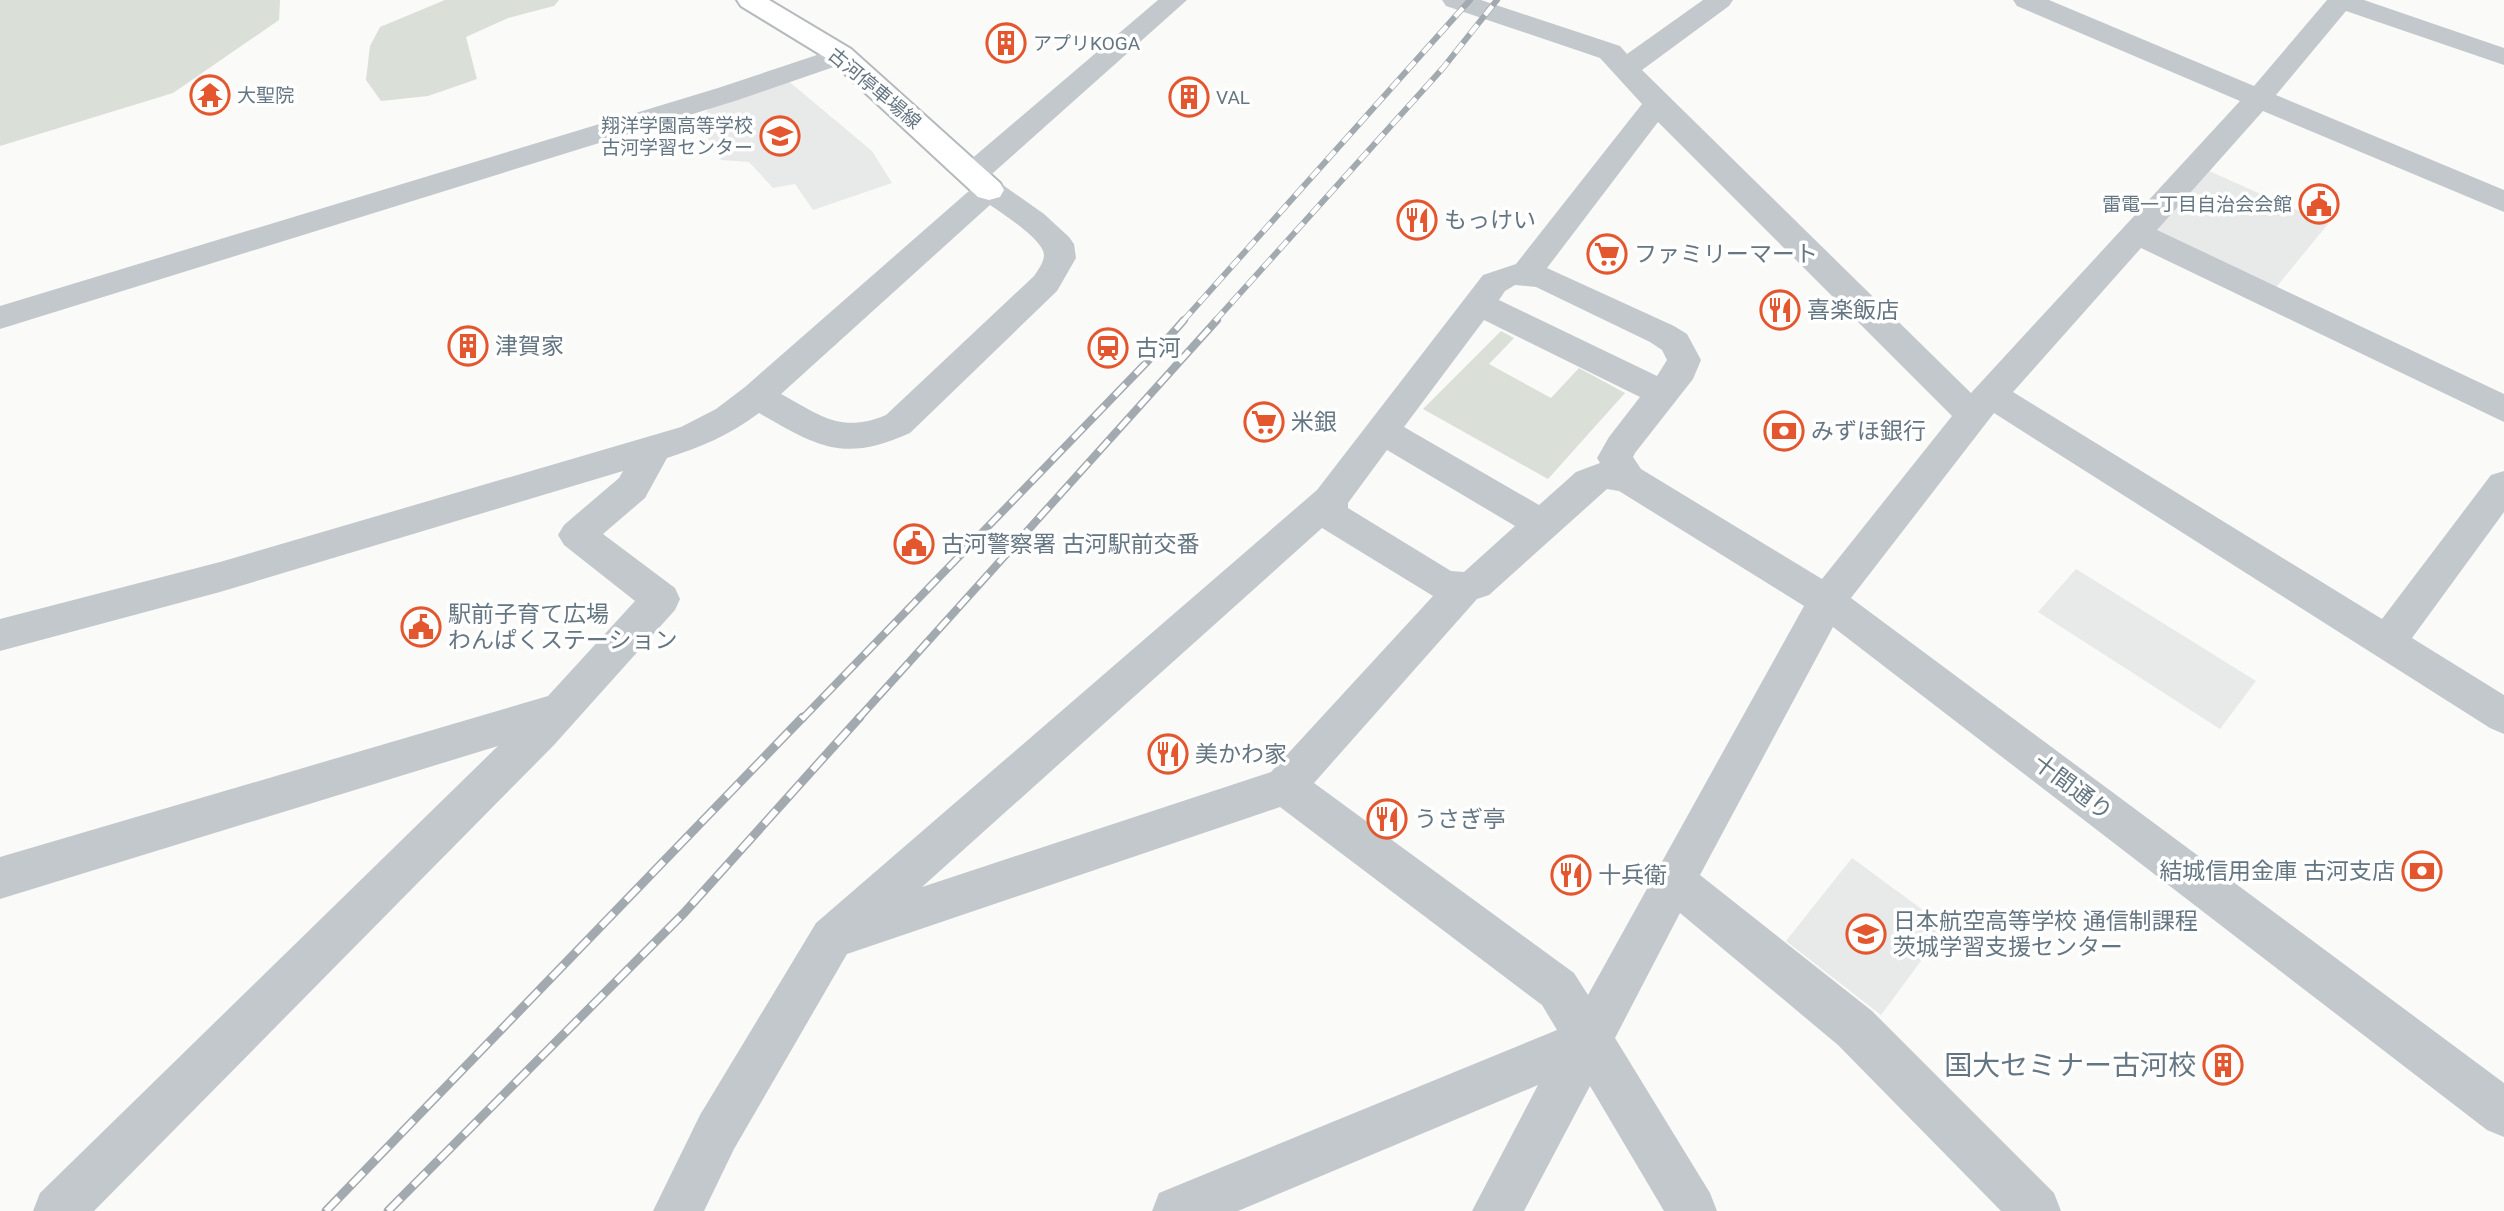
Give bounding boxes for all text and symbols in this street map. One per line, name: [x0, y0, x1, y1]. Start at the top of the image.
building icon: アプリKOGA: [985, 22, 1027, 64]
place label: アプリKOGA: [1033, 32, 1141, 55]
street label: 古河停車場線: [824, 43, 926, 134]
temple icon: 大聖院: [189, 74, 231, 116]
building icon: VAL: [1168, 76, 1210, 118]
place label: 大聖院: [237, 84, 294, 107]
place label: VAL: [1216, 86, 1250, 109]
place label: 翔洋学園高等学校 古河学習センター: [601, 114, 753, 159]
school or university icon: 翔洋学園高等学校 古河学習センター: [759, 115, 801, 157]
public building icon: 雷電一丁目自治会会館: [2298, 183, 2340, 225]
place label: 雷電一丁目自治会会館: [2102, 193, 2292, 216]
restaurant icon: もっけい: [1396, 199, 1438, 241]
place label: もっけい: [1444, 207, 1536, 234]
supermarket icon: ファミリーマート: [1586, 233, 1628, 275]
place label: ファミリーマート: [1634, 241, 1818, 268]
restaurant icon: 喜楽飯店: [1759, 289, 1801, 331]
place label: 喜楽飯店: [1807, 297, 1899, 324]
building icon: 津賀家: [447, 325, 489, 367]
station icon: 古河: [1087, 327, 1129, 369]
place label: 津賀家: [495, 333, 564, 360]
place label: 古河: [1135, 335, 1181, 362]
supermarket icon: 米銀: [1243, 401, 1285, 443]
place label: 米銀: [1291, 409, 1337, 436]
bank icon: みずほ銀行: [1763, 410, 1805, 452]
place label: みずほ銀行: [1811, 418, 1926, 445]
public building icon: 古河警察署 古河駅前交番: [893, 523, 935, 565]
place label: 古河警察署 古河駅前交番: [941, 531, 1200, 558]
place label: 駅前子育て広場 わんぱくステーション: [448, 601, 678, 654]
public building icon: 駅前子育て広場 わんぱくステーション: [400, 606, 442, 648]
restaurant icon: 美かわ家: [1147, 733, 1189, 775]
place label: 美かわ家: [1195, 741, 1287, 768]
street label: 十間通り: [2028, 749, 2118, 826]
restaurant icon: うさぎ亭: [1366, 798, 1408, 840]
place label: うさぎ亭: [1414, 806, 1506, 833]
bank icon: 結城信用金庫 古河支店: [2401, 850, 2443, 892]
restaurant icon: 十兵衛: [1550, 854, 1592, 896]
place label: 結城信用金庫 古河支店: [2159, 858, 2395, 885]
place label: 十兵衛: [1598, 862, 1667, 889]
place label: 日本航空高等学校 通信制課程 茨城学習支援センター: [1893, 908, 2198, 961]
school or university icon: 日本航空高等学校 通信制課程 茨城学習支援センター: [1845, 913, 1887, 955]
building icon: 国大セミナー古河校: [2202, 1044, 2244, 1086]
place label: 国大セミナー古河校: [1944, 1049, 2196, 1082]

